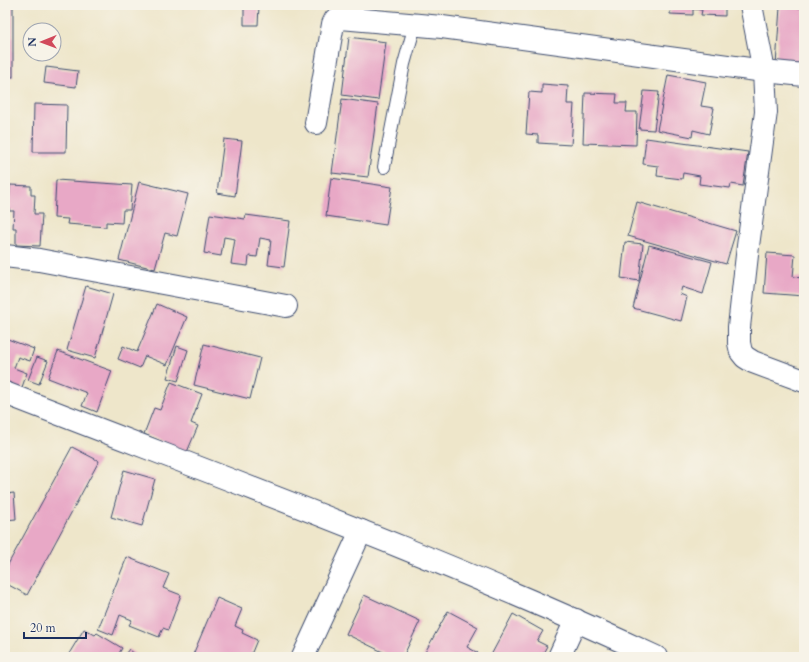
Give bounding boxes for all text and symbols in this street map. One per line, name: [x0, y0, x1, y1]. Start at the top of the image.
north arrow: [22, 22, 62, 62]
text: N: [25, 37, 40, 47]
scale bar: [24, 614, 86, 640]
text: 20 m: [30, 620, 57, 636]

